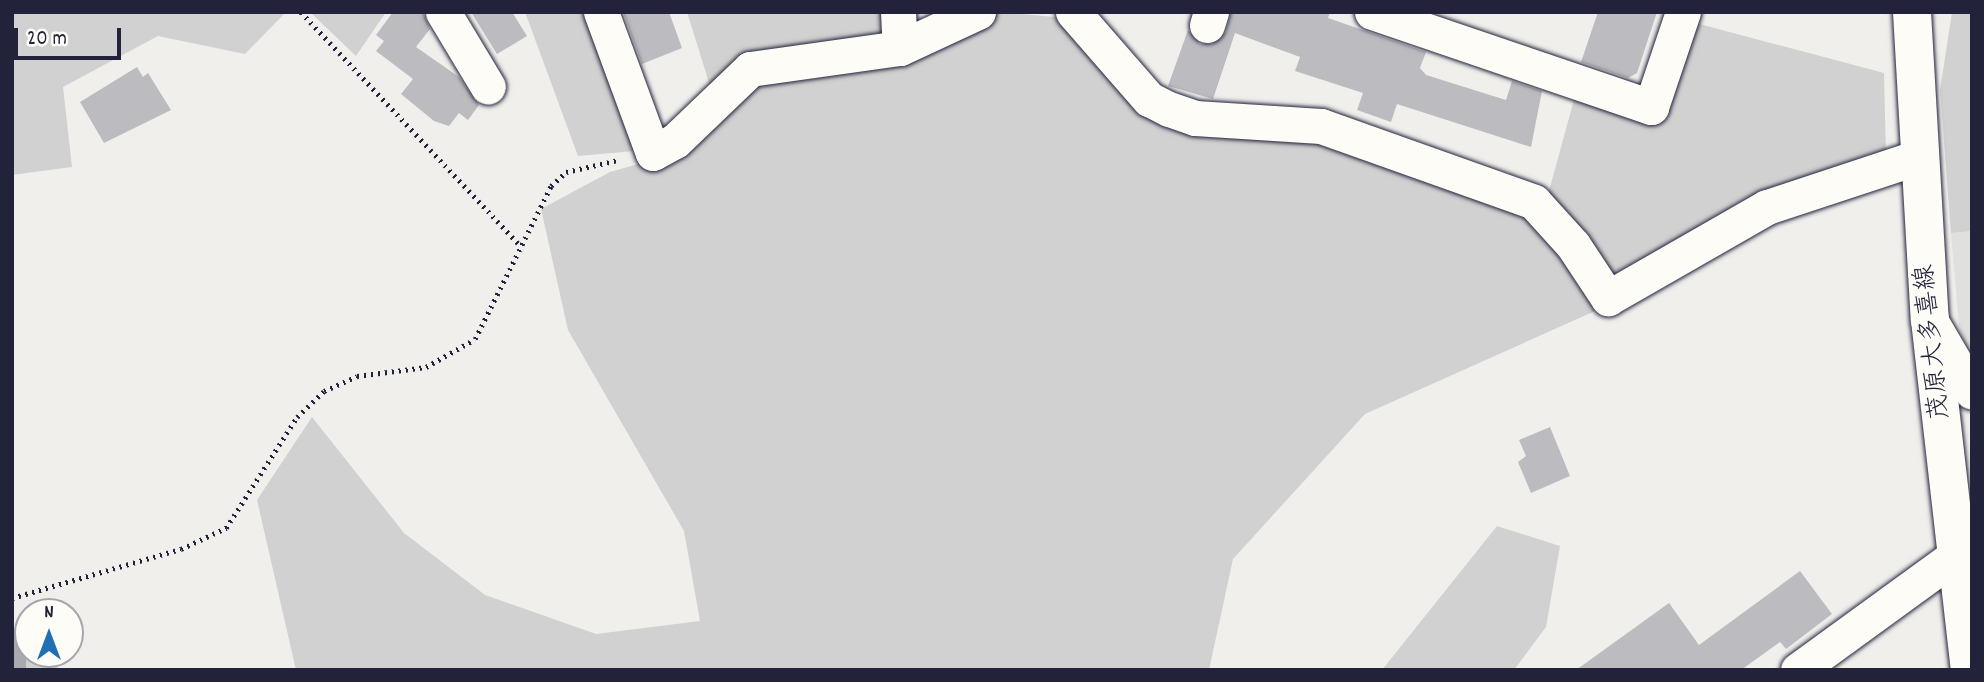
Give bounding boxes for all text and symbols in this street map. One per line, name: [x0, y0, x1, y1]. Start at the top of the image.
scale bar: [18, 14, 124, 58]
text: 20 m: [27, 25, 67, 55]
street label: 茂原大多喜線: [1910, 263, 1958, 421]
north arrow: [14, 598, 84, 668]
text: N: [44, 600, 54, 627]

